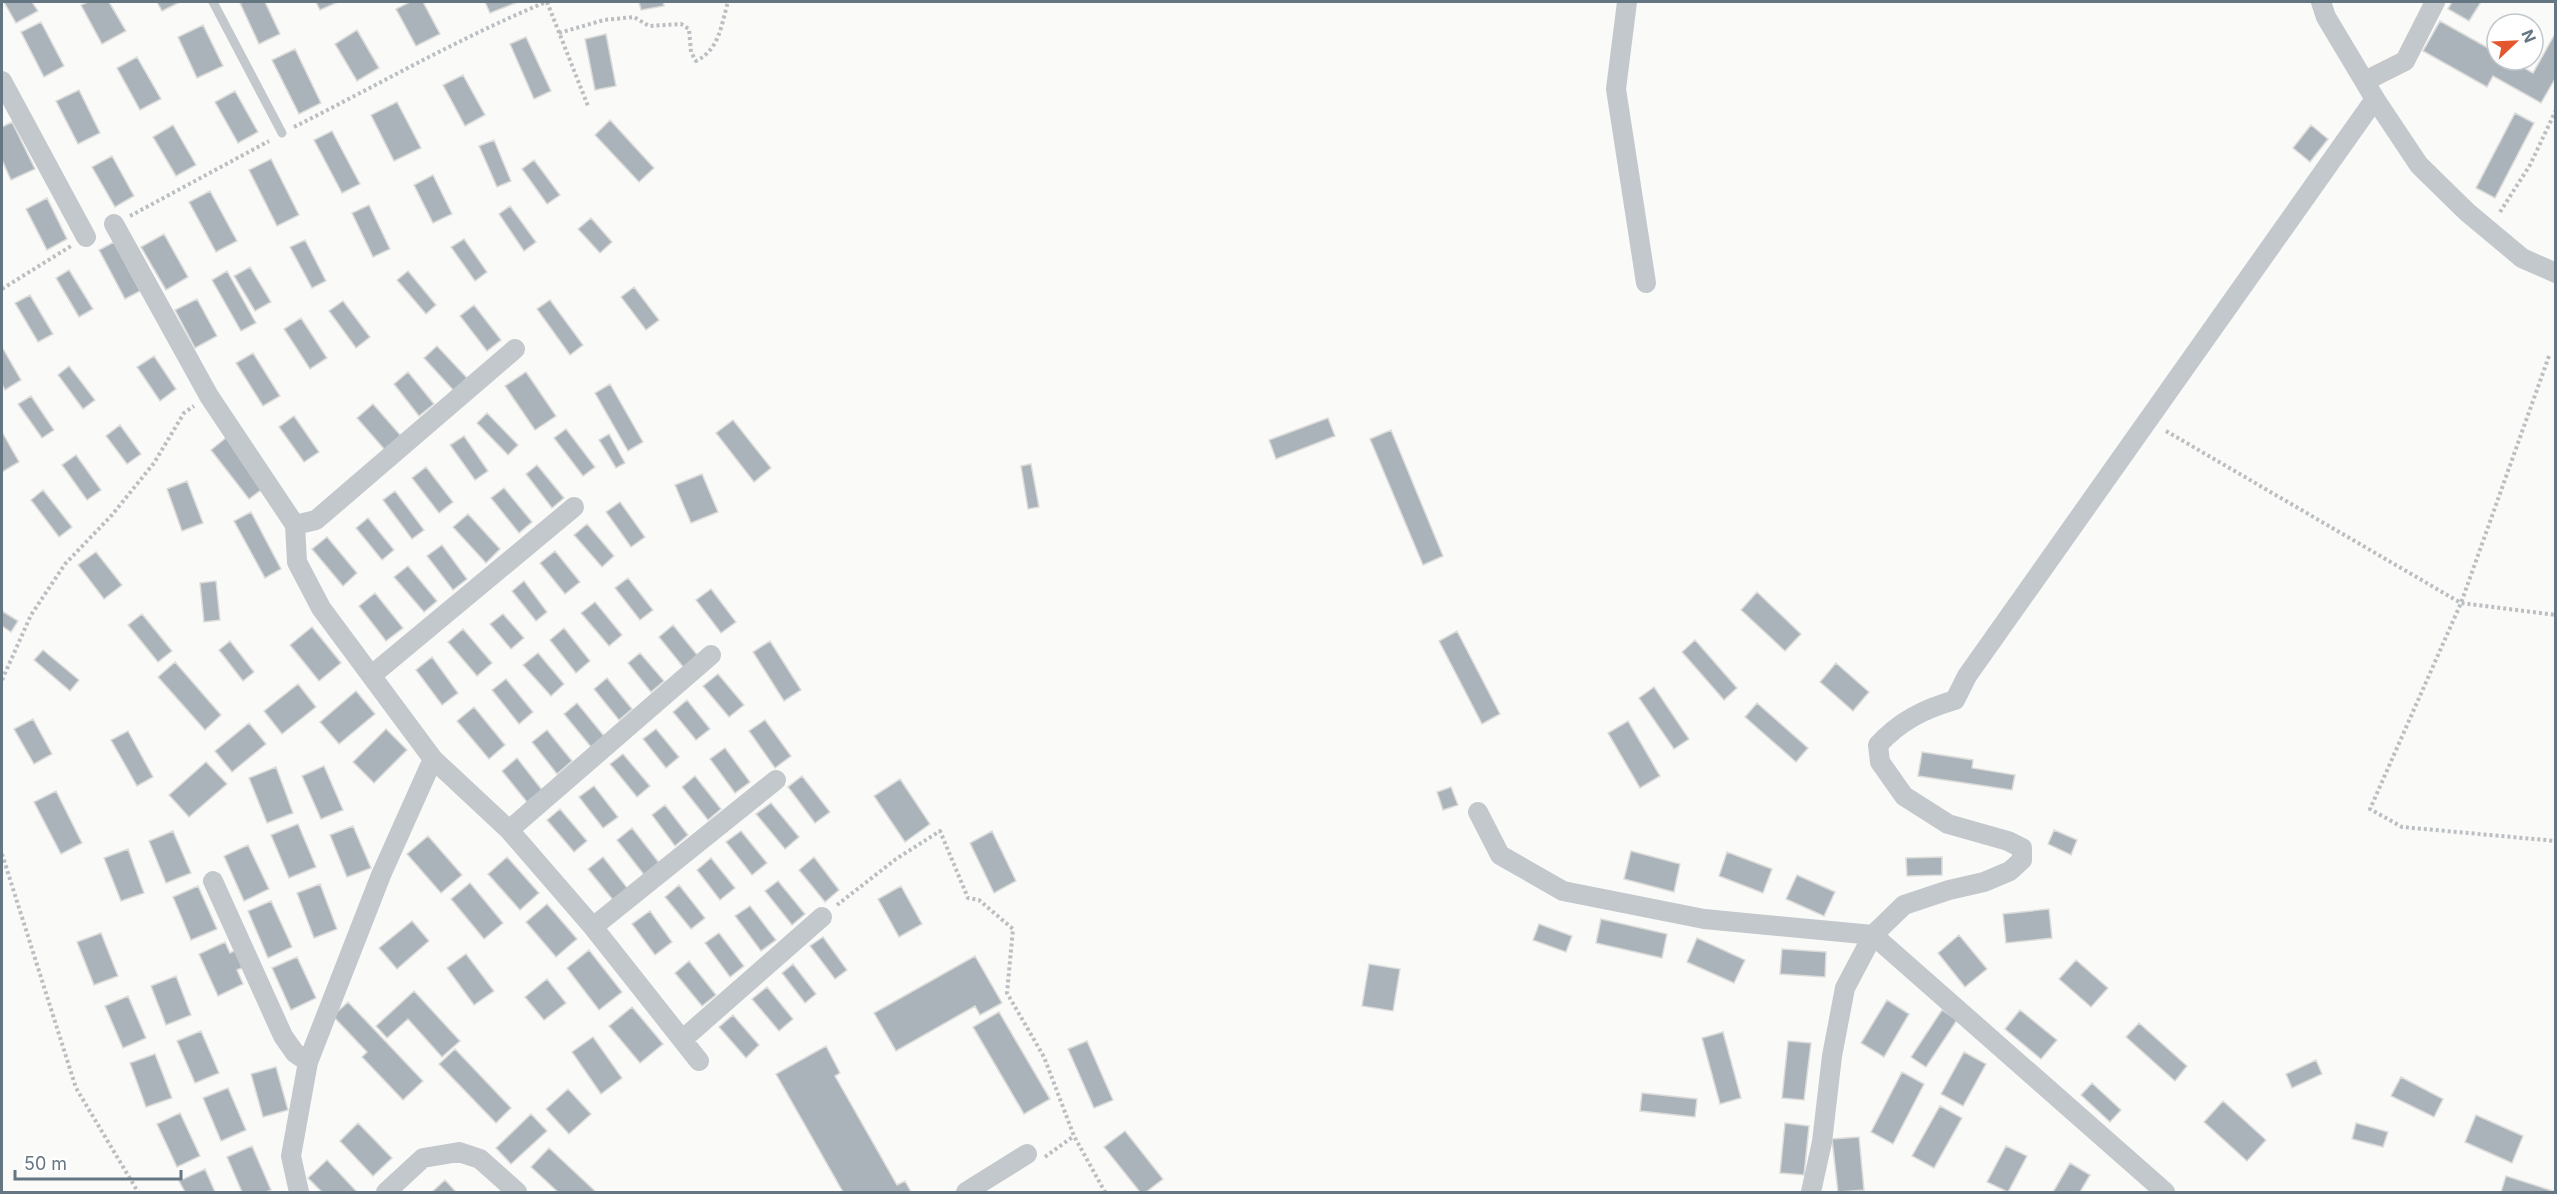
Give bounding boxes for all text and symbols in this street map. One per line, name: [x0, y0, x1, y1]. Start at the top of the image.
north arrow: [2485, 12, 2545, 72]
text: N: [2517, 27, 2540, 46]
scale bar: [15, 1143, 182, 1181]
text: 50 m: [24, 1153, 67, 1174]

